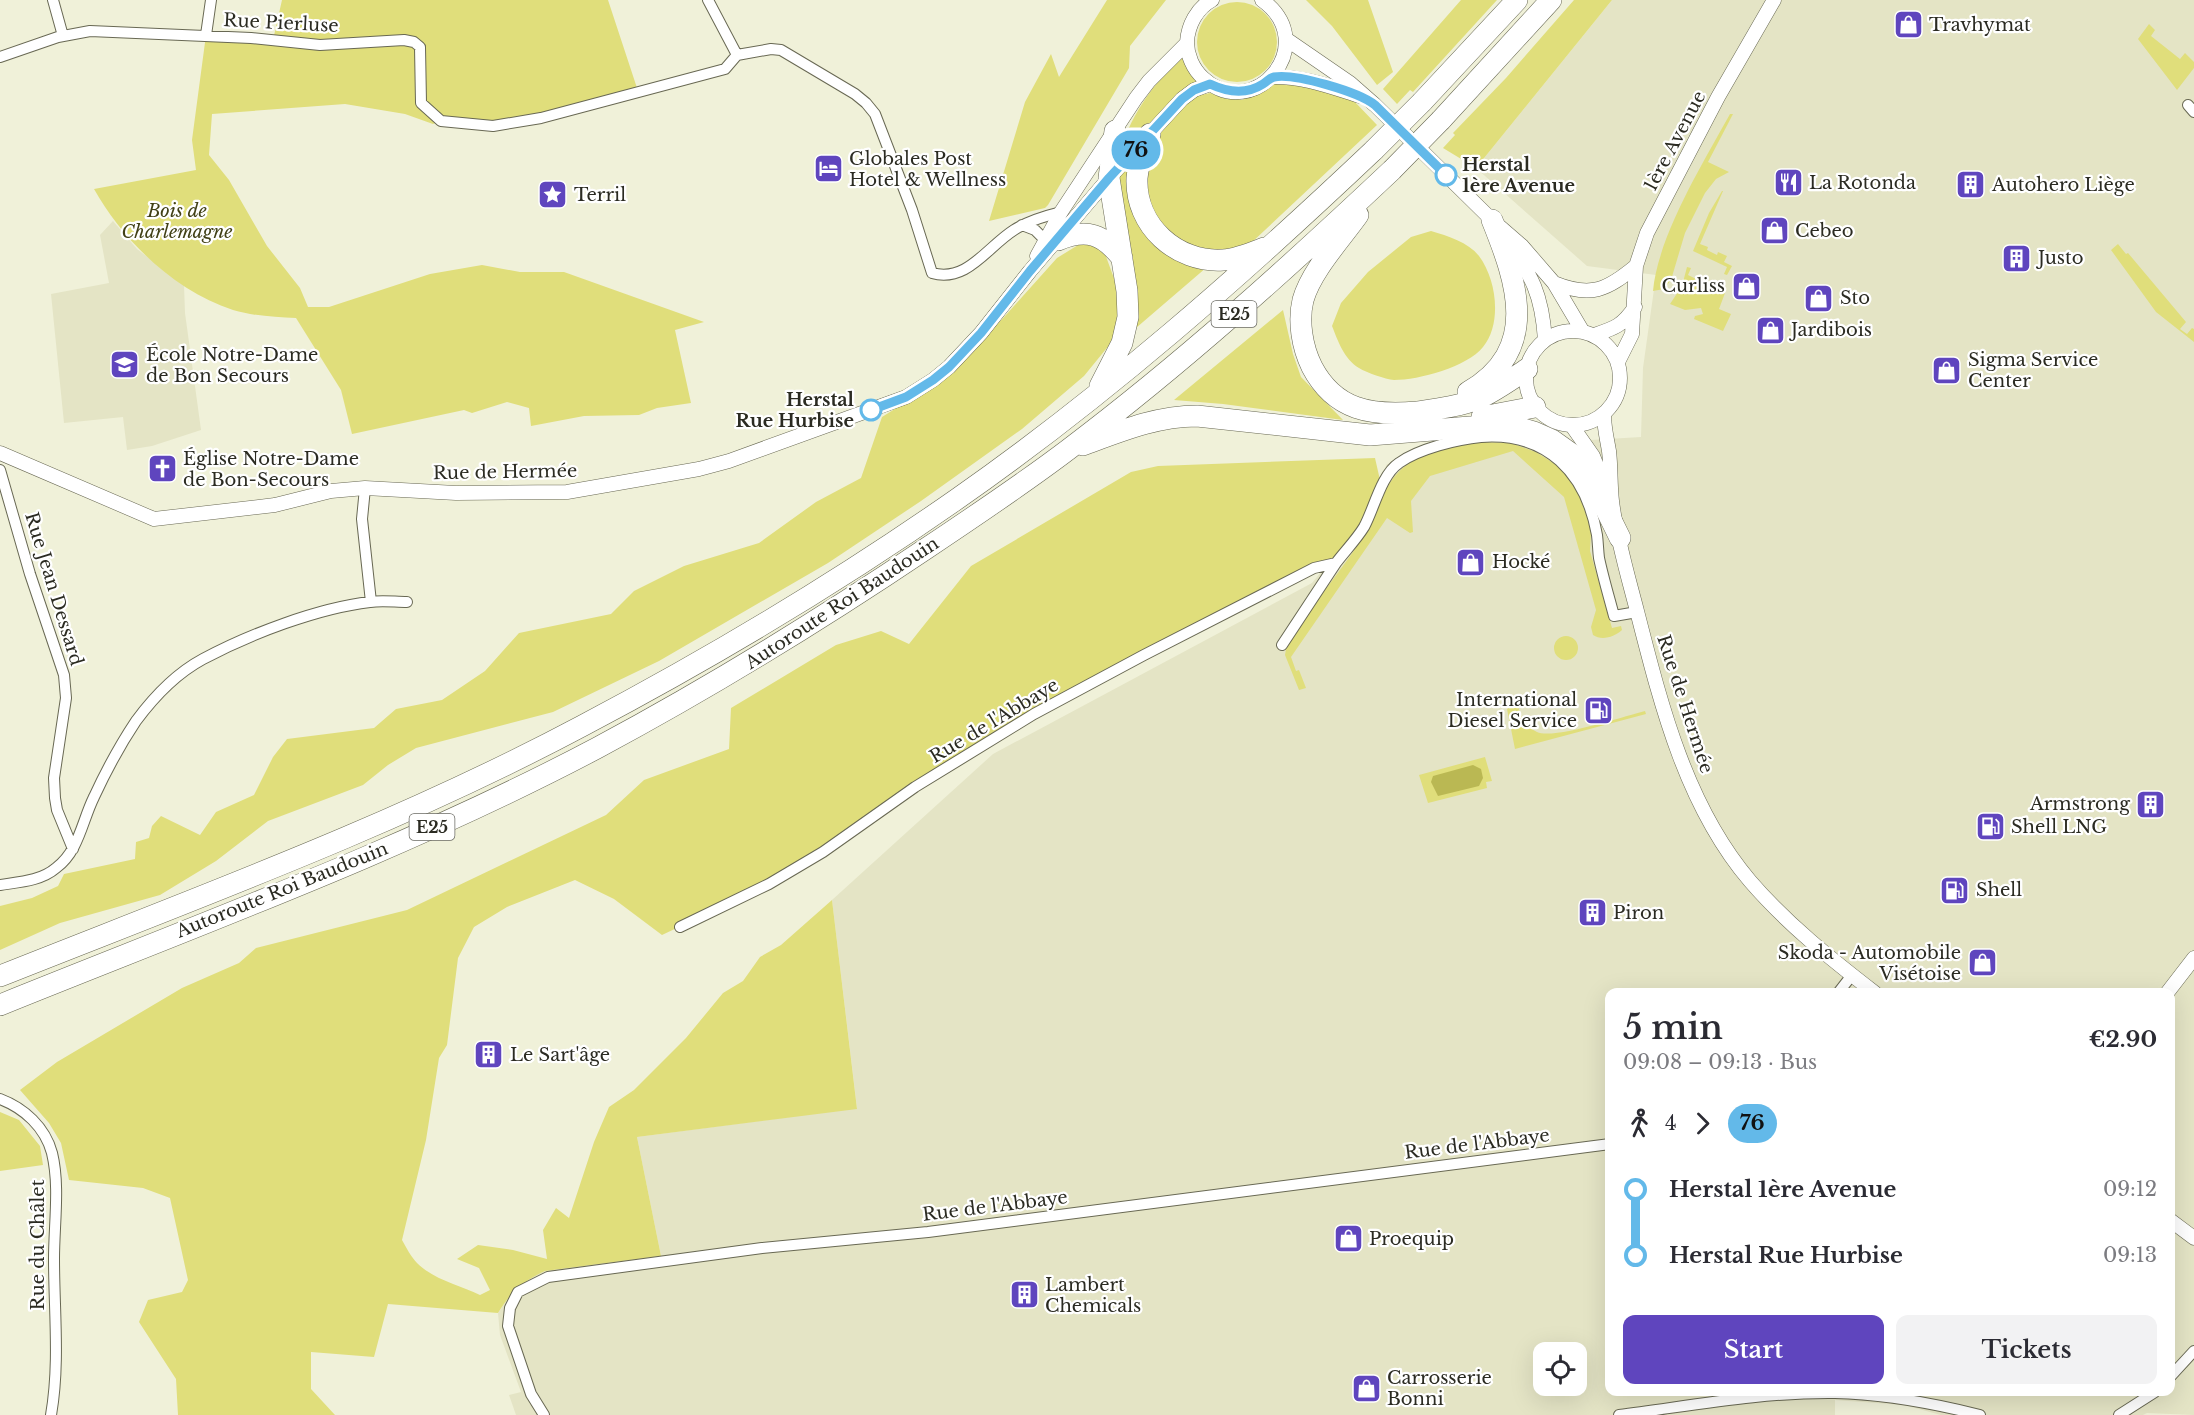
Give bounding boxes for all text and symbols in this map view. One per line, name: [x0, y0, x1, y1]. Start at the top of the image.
street label: Rue Pierluse: [223, 9, 339, 37]
shop icon: Travhymat: [1892, 9, 1924, 41]
place label: Travhymat: [1929, 14, 2031, 36]
street label: 1ère Avenue: [1639, 87, 1711, 195]
line badge: 76: [1109, 130, 1163, 170]
text: 76: [1124, 137, 1149, 163]
place label: Globales Post Hotel & Wellness: [849, 148, 1006, 191]
hotel icon: Globales Post Hotel & Wellness: [812, 153, 844, 185]
place label: Herstal 1ère Avenue: [1462, 154, 1575, 197]
marker: Herstal 1ère Avenue: [1435, 164, 1457, 186]
restaurant icon: La Rotonda: [1772, 167, 1804, 199]
building icon: Autohero Liège: [1955, 169, 1987, 201]
place label: La Rotonda: [1809, 172, 1916, 194]
place label: Autohero Liège: [1991, 174, 2135, 196]
place icon: Terril: [537, 179, 569, 211]
place label: Terril: [574, 184, 626, 206]
park label: Bois de Charlemagne: [122, 200, 233, 243]
shop icon: Cebeo: [1758, 215, 1790, 247]
place label: Cebeo: [1795, 220, 1854, 242]
building icon: Justo: [2001, 242, 2033, 274]
place label: Justo: [2036, 247, 2084, 269]
shop icon: Curliss: [1730, 270, 1762, 302]
place label: Curliss: [1662, 275, 1725, 297]
shop icon: Sto: [1803, 282, 1835, 314]
place label: Sto: [1840, 287, 1870, 309]
road number: E25: [1212, 301, 1256, 327]
shop icon: Jardibois: [1754, 314, 1786, 346]
place label: Jardibois: [1789, 319, 1872, 341]
place label: École Notre-Dame de Bon Secours: [146, 343, 318, 387]
school or university icon: École Notre-Dame de Bon Secours: [109, 349, 141, 381]
place label: Sigma Service Center: [1968, 349, 2098, 392]
shop icon: Sigma Service Center: [1931, 354, 1963, 386]
place label: Herstal Rue Hurbise: [736, 389, 855, 432]
marker: Herstal Rue Hurbise: [860, 399, 882, 421]
place label: Église Notre-Dame de Bon-Secours: [183, 447, 359, 491]
church icon: Église Notre-Dame de Bon-Secours: [146, 453, 178, 485]
street label: Rue de Hermée: [433, 460, 577, 484]
street label: Rue Jean Dessard: [20, 510, 88, 668]
street label: Autoroute Roi Baudouin: [740, 532, 943, 674]
shop icon: Hocké: [1455, 546, 1487, 578]
place label: Hocké: [1492, 551, 1550, 573]
street label: Rue de Hermée: [1652, 632, 1718, 776]
street label: Rue de l'Abbaye: [926, 674, 1062, 768]
place label: International Diesel Service: [1448, 689, 1577, 732]
fuel station icon: International Diesel Service: [1582, 694, 1614, 726]
building icon: Armstrong: [2135, 788, 2167, 820]
place label: Armstrong: [2029, 793, 2130, 815]
fuel station icon: Shell LNG: [1974, 811, 2006, 843]
road number: E25: [410, 814, 454, 840]
place label: Shell LNG: [2011, 816, 2107, 838]
street label: Autoroute Roi Baudouin: [172, 837, 391, 943]
fuel station icon: Shell: [1939, 874, 1971, 906]
place label: Shell: [1976, 879, 2022, 901]
building icon: Piron: [1576, 897, 1608, 929]
place label: Piron: [1613, 902, 1664, 924]
place label: Skoda - Automobile Visétoise: [1778, 942, 1961, 985]
shop icon: Skoda - Automobile Visétoise: [1966, 947, 1998, 979]
text: 5 min: [1623, 1007, 1723, 1048]
text: €2.90: [2089, 1026, 2157, 1053]
building icon: Le Sart'âge: [473, 1039, 505, 1071]
place label: Le Sart'âge: [510, 1044, 610, 1066]
text: 09:08 – 09:13 · Bus: [1623, 1050, 1817, 1074]
icon: walk: [1623, 1107, 1656, 1140]
icon: forward: [1686, 1107, 1719, 1140]
text: 76: [1740, 1110, 1765, 1136]
text: 4: [1665, 1111, 1677, 1135]
street label: Rue de l'Abbaye: [1403, 1124, 1551, 1164]
text: Herstal 1ère Avenue: [1669, 1176, 1896, 1203]
text: 09:12: [2103, 1177, 2157, 1201]
street label: Rue du Châlet: [27, 1179, 49, 1310]
street label: Rue de l'Abbaye: [921, 1186, 1069, 1226]
shop icon: Proequip: [1332, 1223, 1364, 1255]
place label: Proequip: [1369, 1228, 1454, 1250]
text: Herstal Rue Hurbise: [1669, 1242, 1903, 1269]
text: 09:13: [2103, 1243, 2157, 1267]
place label: Lambert Chemicals: [1045, 1274, 1141, 1317]
building icon: Lambert Chemicals: [1008, 1279, 1040, 1311]
button: Start: [1623, 1315, 1884, 1384]
button: Tickets: [1896, 1315, 2157, 1384]
map controls: [1533, 1342, 1587, 1396]
button: locate: [1533, 1342, 1587, 1396]
place label: Carrosserie Bonni: [1387, 1367, 1492, 1410]
shop icon: Carrosserie Bonni: [1350, 1372, 1382, 1404]

